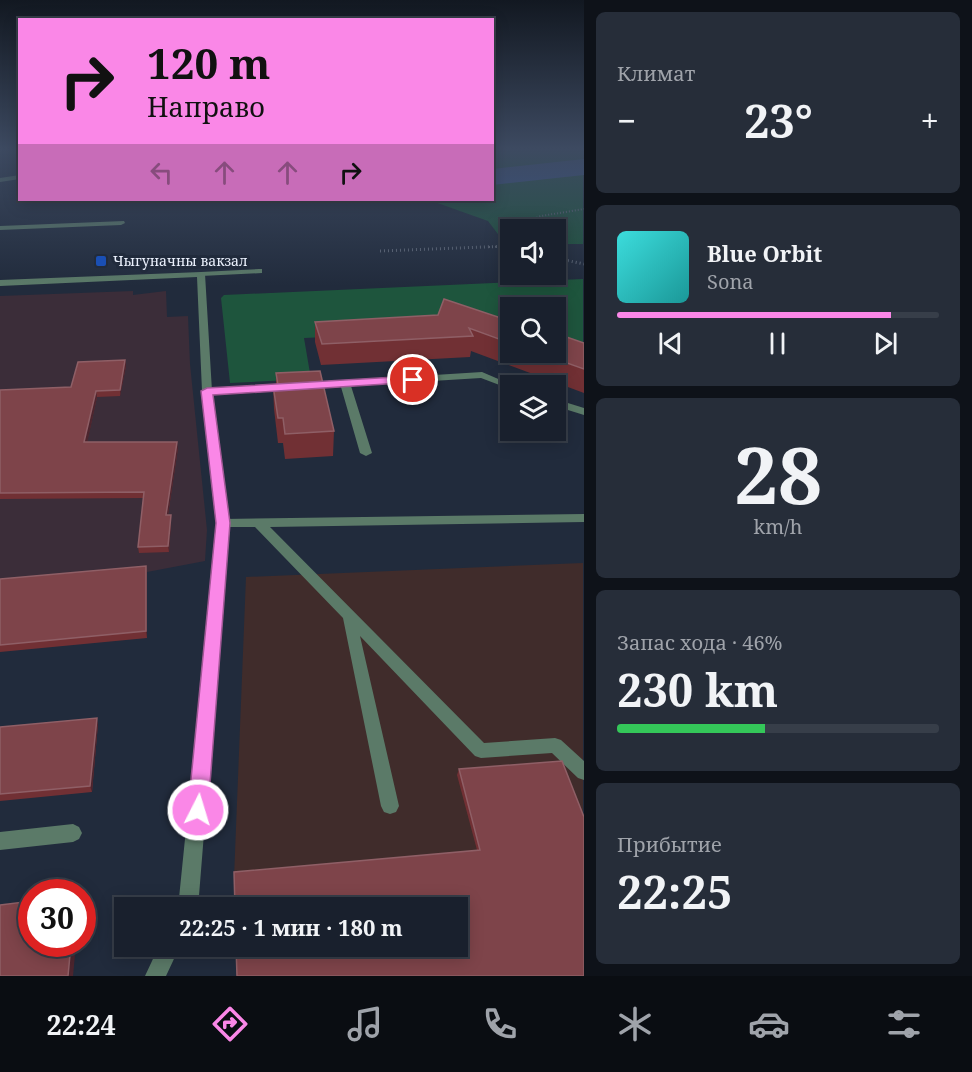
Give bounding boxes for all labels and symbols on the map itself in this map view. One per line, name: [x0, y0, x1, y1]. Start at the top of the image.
place label: Чыгуначны вакзал: [113, 251, 248, 270]
marker: Чыгуначны вакзал: [94, 254, 108, 268]
pin: [387, 354, 438, 405]
position arrow: [166, 778, 230, 842]
speed limit sign: 30: [18, 879, 96, 957]

